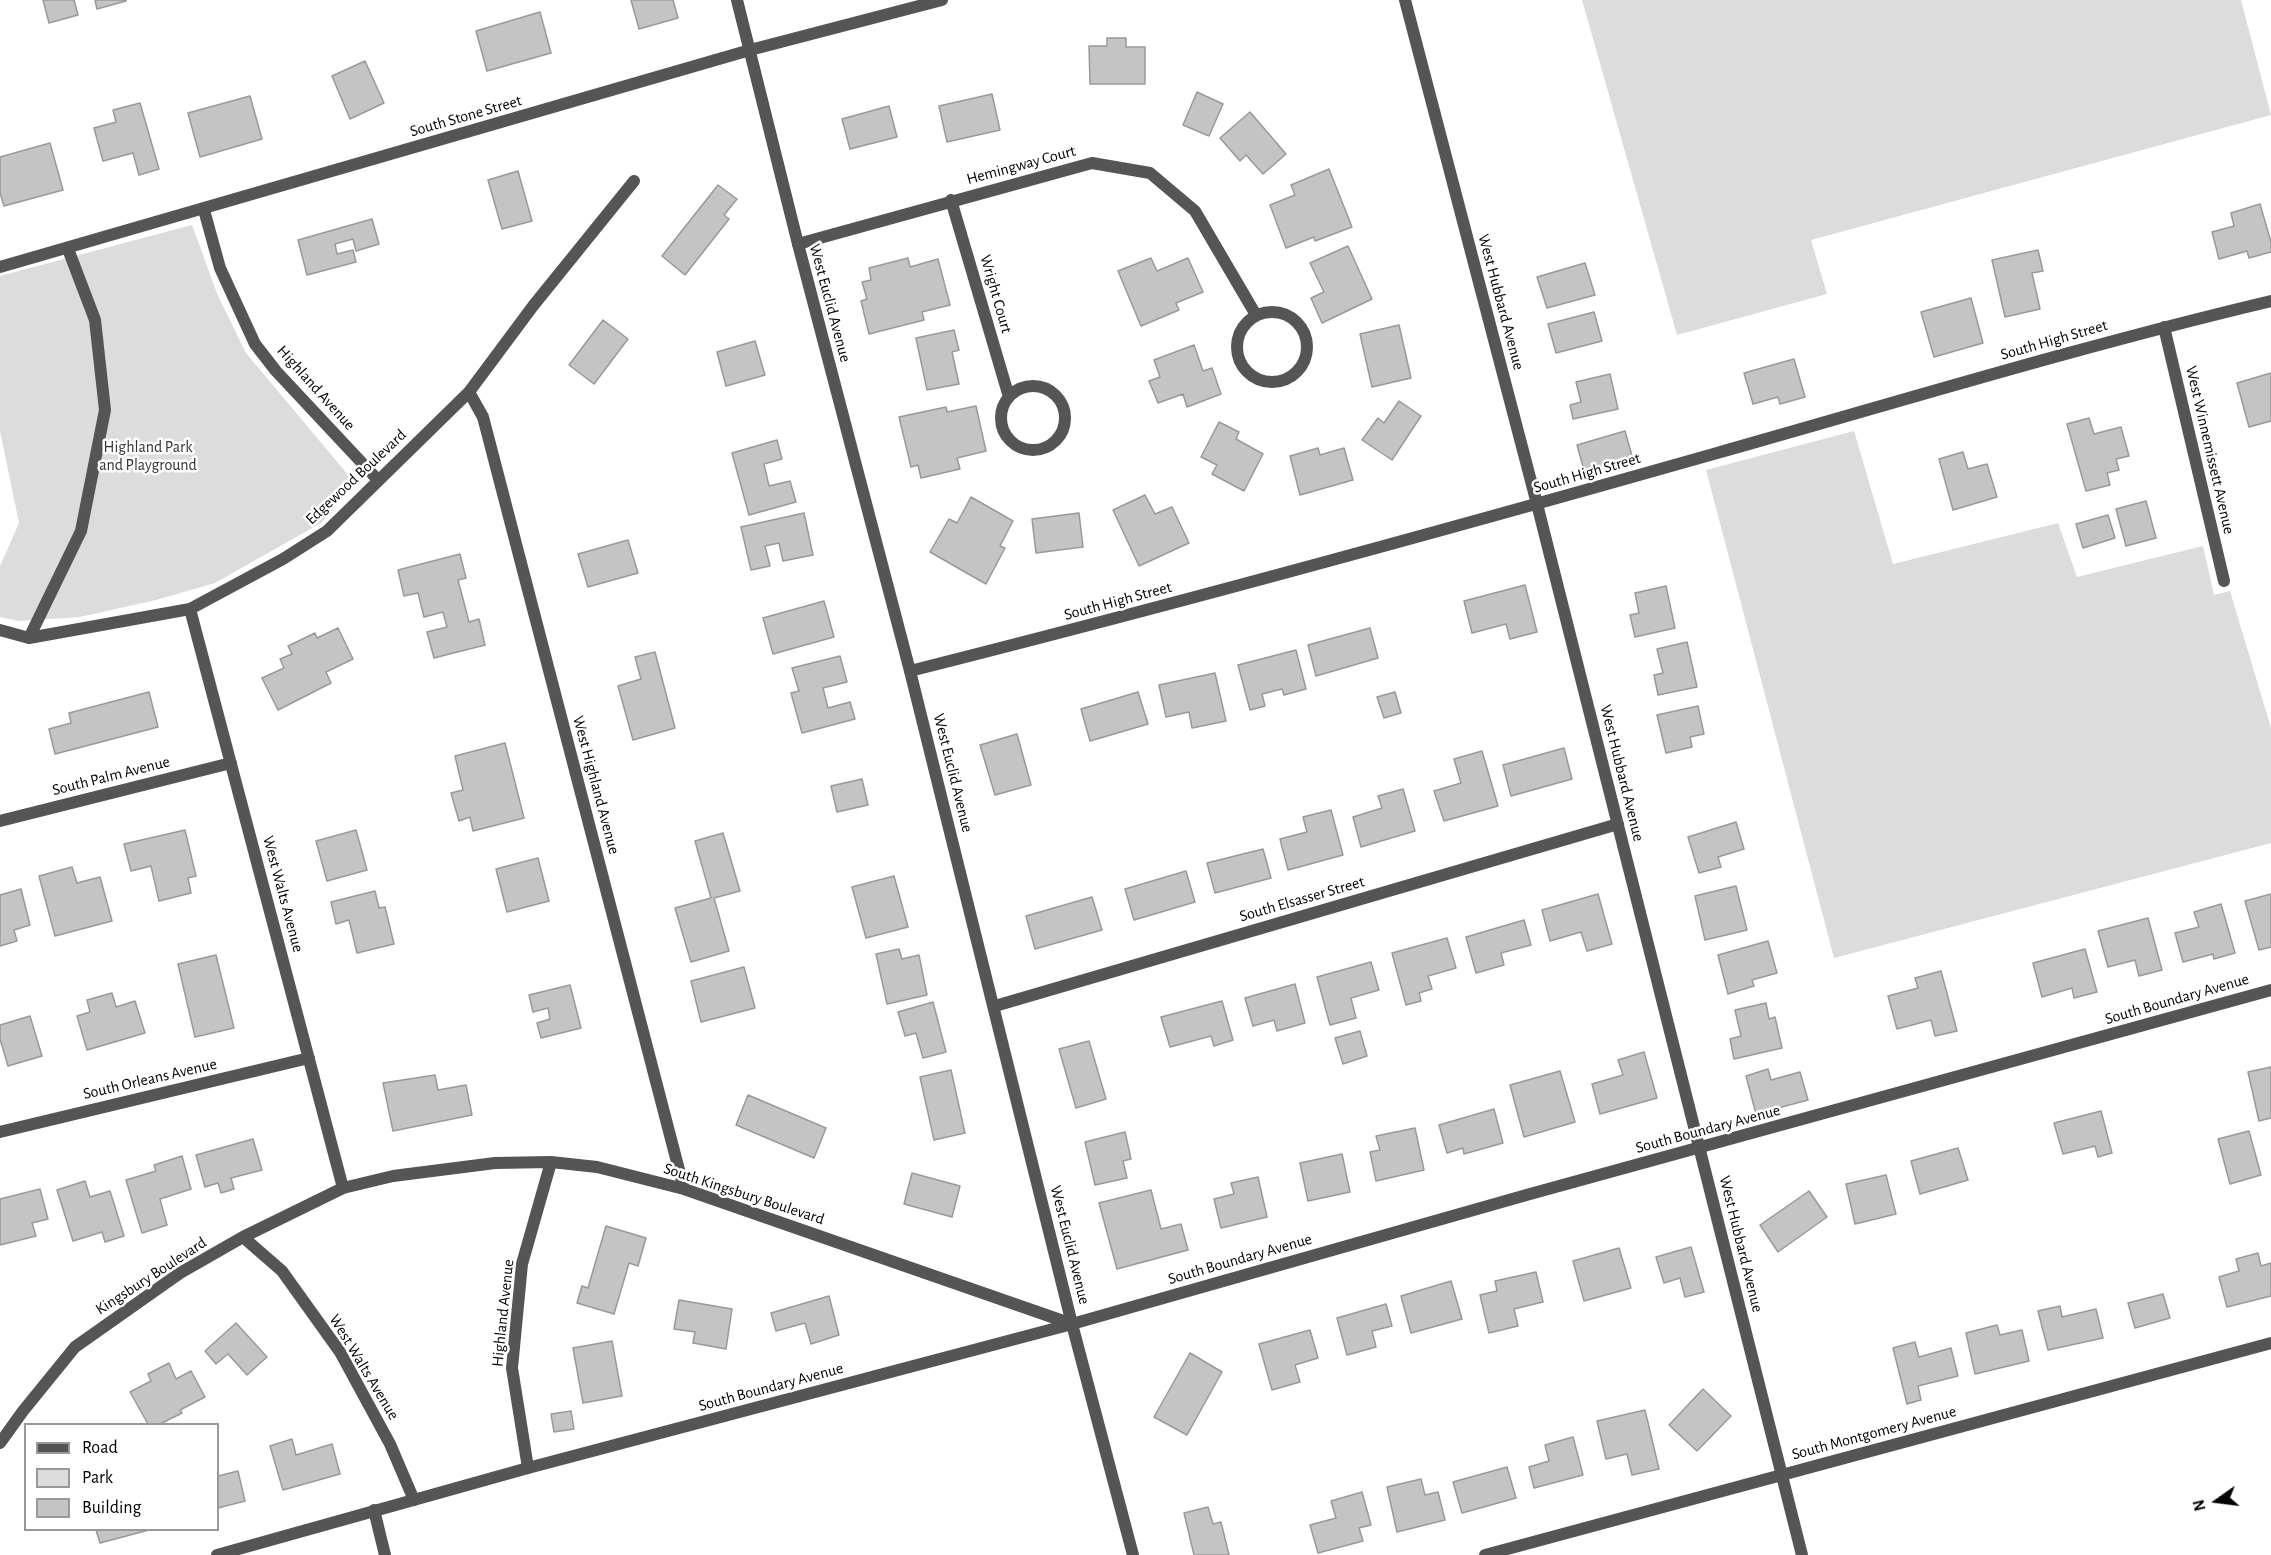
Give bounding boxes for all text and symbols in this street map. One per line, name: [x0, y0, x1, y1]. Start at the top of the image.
street label: South Stone Street: [408, 91, 524, 141]
street label: Hemingway Court: [964, 141, 1078, 189]
street label: West Hubbard Avenue: [1474, 232, 1528, 372]
street label: West Euclid Avenue: [805, 242, 855, 364]
street label: Wright Court: [976, 253, 1016, 335]
street label: South High Street: [1998, 316, 2110, 364]
street label: Highland Avenue: [273, 341, 359, 435]
street label: West Winnemissett Avenue: [2181, 364, 2239, 536]
street label: Edgewood Boulevard: [302, 425, 410, 529]
park label: Highland Park and Playground: [99, 437, 197, 475]
street label: South High Street: [1531, 449, 1643, 497]
street label: South High Street: [1062, 577, 1174, 625]
street label: West Hubbard Avenue: [1596, 703, 1648, 843]
street label: West Euclid Avenue: [929, 712, 977, 834]
street label: West Highland Avenue: [568, 714, 624, 856]
street label: South Palm Avenue: [50, 752, 172, 800]
street label: West Walts Avenue: [258, 834, 308, 954]
street label: South Elsasser Street: [1237, 872, 1367, 926]
street label: South Boundary Avenue: [2103, 969, 2251, 1029]
street label: South Orleans Avenue: [81, 1054, 219, 1104]
street label: South Boundary Avenue: [1634, 1100, 1782, 1158]
street label: South Kingsbury Boulevard: [661, 1159, 827, 1229]
street label: West Hubbard Avenue: [1715, 1174, 1767, 1314]
street label: West Euclid Avenue: [1046, 1184, 1094, 1306]
street label: South Boundary Avenue: [1166, 1229, 1314, 1289]
street label: Kingsbury Boulevard: [92, 1233, 210, 1319]
street label: Highland Avenue: [488, 1258, 518, 1368]
street label: West Walts Avenue: [325, 1311, 403, 1423]
street label: South Boundary Avenue: [697, 1358, 845, 1416]
street label: South Montgomery Avenue: [1790, 1402, 1958, 1464]
legend: [24, 1423, 219, 1531]
text: Road: [82, 1439, 118, 1457]
text: Park: [82, 1469, 113, 1487]
north arrow: [2187, 1471, 2247, 1531]
text: N: [2190, 1498, 2209, 1513]
text: Building: [82, 1499, 141, 1517]

